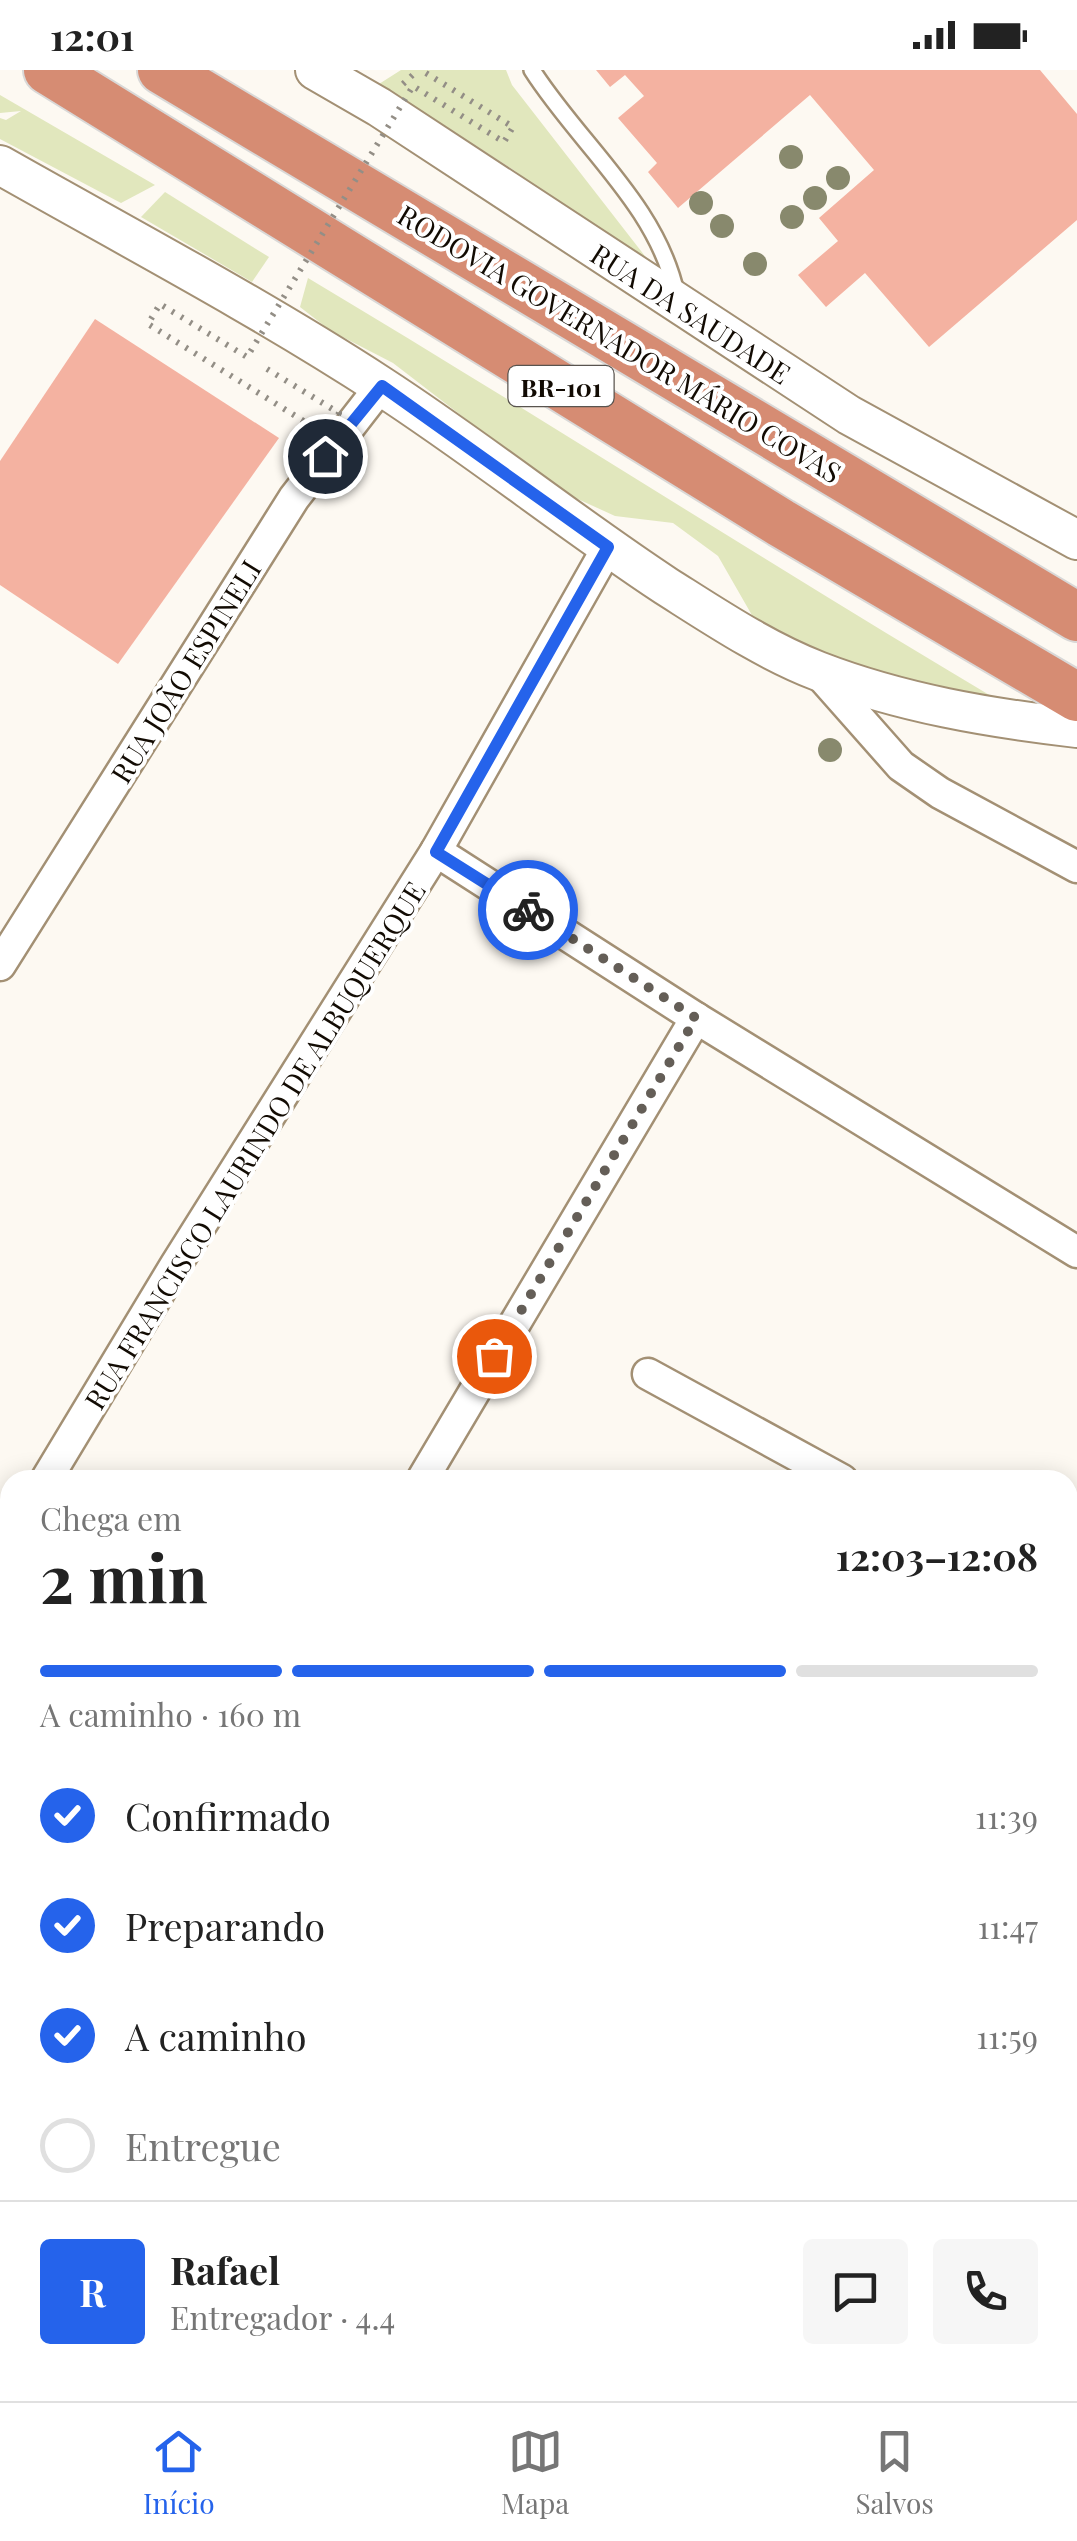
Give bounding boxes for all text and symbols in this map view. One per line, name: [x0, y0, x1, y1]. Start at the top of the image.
text: 12:01: [50, 10, 135, 61]
street label: RODOVIA GOVERNADOR MÁRIO COVAS: [391, 196, 849, 490]
street label: RUA DA SAUDADE: [584, 235, 798, 391]
road number: BR-101: [508, 366, 614, 406]
pin: [283, 414, 368, 499]
icon: home: [298, 429, 353, 484]
street label: RUA JOÃO ESPINELI: [101, 553, 269, 789]
courier: [478, 860, 578, 960]
street label: RUA FRANCISCO LAURINDO DE ALBUQUERQUE: [75, 874, 433, 1416]
icon: bike: [501, 883, 556, 938]
pin: [452, 1314, 537, 1399]
icon: bag: [467, 1329, 522, 1384]
text: Chega em: [40, 1496, 182, 1539]
text: 12:03–12:08: [836, 1530, 1038, 1581]
text: 2 min: [40, 1533, 208, 1619]
text: A caminho · 160 m: [40, 1692, 301, 1735]
icon: check: [40, 1788, 95, 1843]
text: Confirmado: [125, 1790, 331, 1841]
text: 11:39: [975, 1794, 1038, 1837]
icon: check: [40, 1898, 95, 1953]
text: Preparando: [125, 1900, 325, 1951]
text: 11:47: [977, 1904, 1038, 1947]
icon: check: [40, 2008, 95, 2063]
text: A caminho: [125, 2010, 307, 2061]
text: 11:59: [976, 2014, 1038, 2057]
text: Entregue: [125, 2120, 281, 2171]
button: chat: [803, 2239, 908, 2344]
button: phone: [933, 2239, 1038, 2344]
text: Rafael: [170, 2244, 280, 2295]
text: R: [79, 2266, 106, 2317]
text: Entregador · 4.4: [170, 2295, 395, 2338]
tab: Início: [143, 2424, 215, 2521]
tab: Mapa: [501, 2424, 569, 2521]
tab: Salvos: [855, 2424, 934, 2521]

